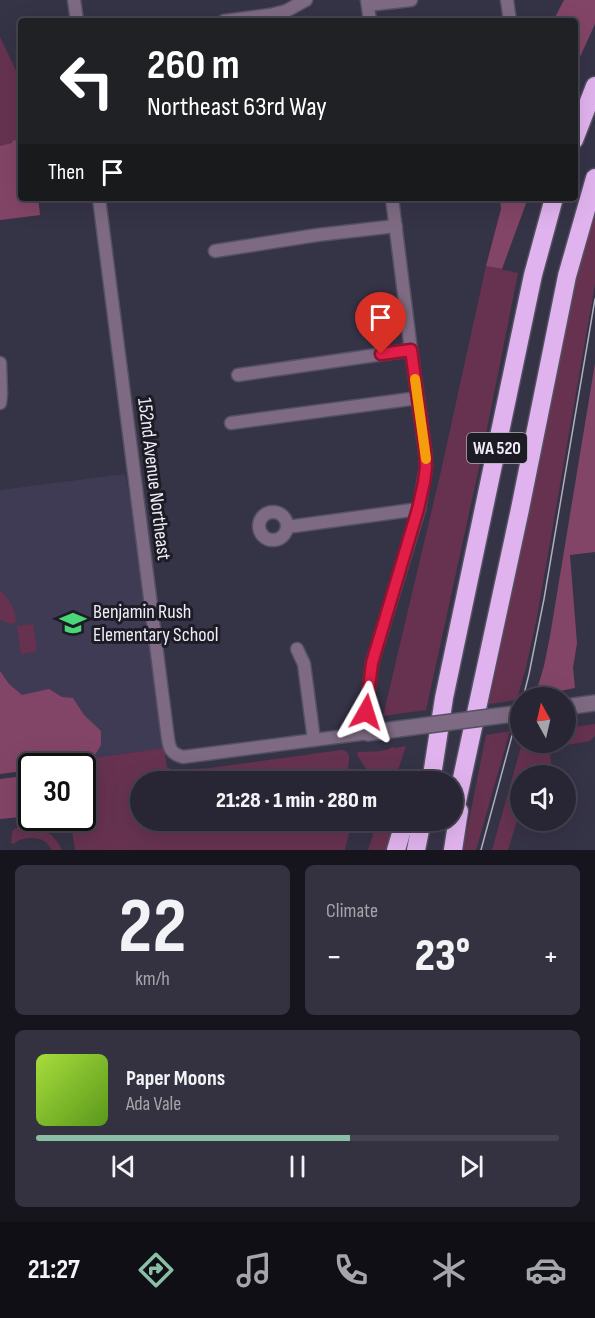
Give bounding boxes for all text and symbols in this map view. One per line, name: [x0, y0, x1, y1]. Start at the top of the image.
text: 260 m: [147, 40, 240, 91]
icon: left: [48, 42, 126, 120]
text: Northeast 63rd Way: [147, 91, 327, 123]
icon: arrive: [96, 156, 129, 189]
text: Then: [48, 159, 84, 186]
pin: [355, 292, 406, 354]
icon: arrive: [364, 301, 397, 334]
street label: 152nd Avenue Northeast: [132, 396, 176, 562]
road number: WA 520: [467, 433, 527, 463]
place label: Benjamin Rush Elementary School: [93, 600, 219, 647]
school or university icon: Benjamin Rush Elementary School: [58, 608, 88, 638]
position arrow: [334, 680, 398, 744]
north arrow: [510, 687, 576, 753]
map controls: [510, 687, 576, 831]
speed limit sign: 30: [18, 753, 96, 831]
button: sound: [510, 765, 576, 831]
text: 21:28 · 1 min · 280 m: [216, 787, 377, 814]
text: 22: [118, 881, 187, 974]
text: Climate: [326, 899, 378, 923]
text: 23°: [415, 929, 470, 984]
text: −: [326, 937, 342, 977]
text: +: [543, 937, 559, 977]
text: km/h: [135, 967, 170, 991]
text: Paper Moons: [126, 1065, 225, 1092]
text: Ada Vale: [126, 1092, 181, 1116]
icon: previous: [107, 1150, 140, 1183]
icon: pause: [281, 1150, 314, 1183]
icon: next: [455, 1150, 488, 1183]
icon: directions: [135, 1249, 177, 1291]
icon: music: [233, 1249, 275, 1291]
icon: phone: [330, 1249, 372, 1291]
icon: climate: [428, 1249, 470, 1291]
icon: car: [525, 1249, 567, 1291]
text: 21:27: [28, 1254, 80, 1286]

